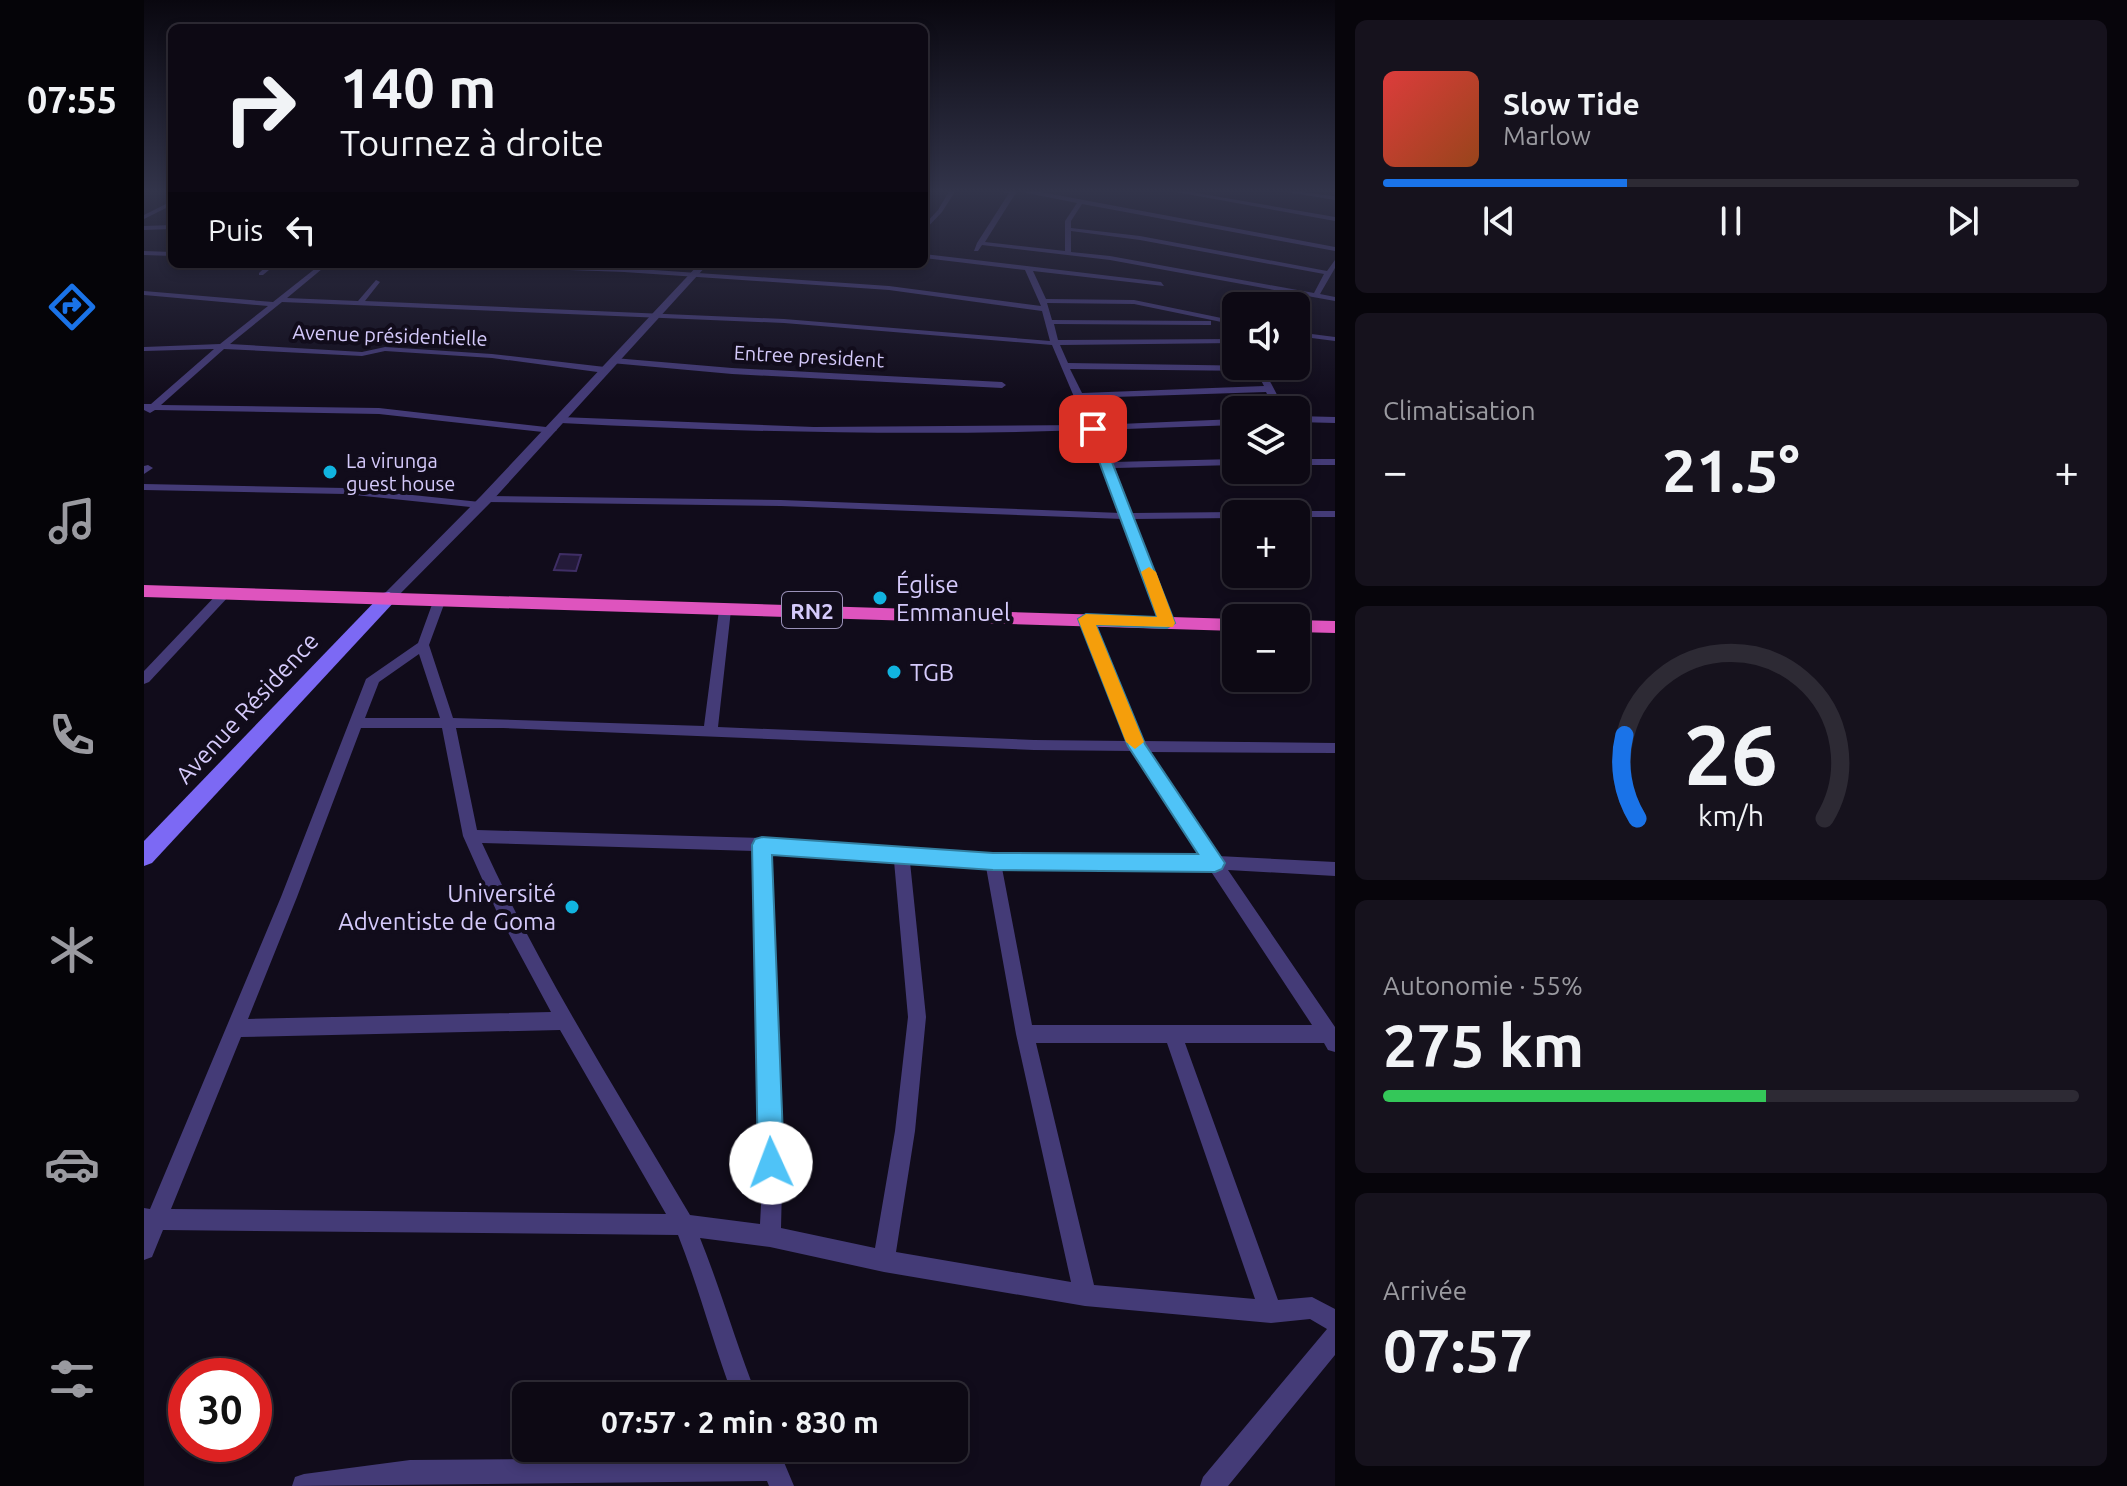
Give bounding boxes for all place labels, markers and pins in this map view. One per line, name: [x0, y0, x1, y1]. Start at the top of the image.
pin: [1059, 395, 1127, 463]
place label: La virunga guest house: [346, 449, 455, 495]
marker: La virunga guest house: [321, 463, 339, 481]
place label: Église Emmanuel: [896, 570, 1010, 626]
marker: Église Emmanuel: [871, 589, 889, 607]
place label: TGB: [910, 659, 954, 686]
marker: TGB: [885, 663, 903, 681]
place label: Université Adventiste de Goma: [338, 880, 556, 935]
marker: Université Adventiste de Goma: [563, 898, 581, 916]

